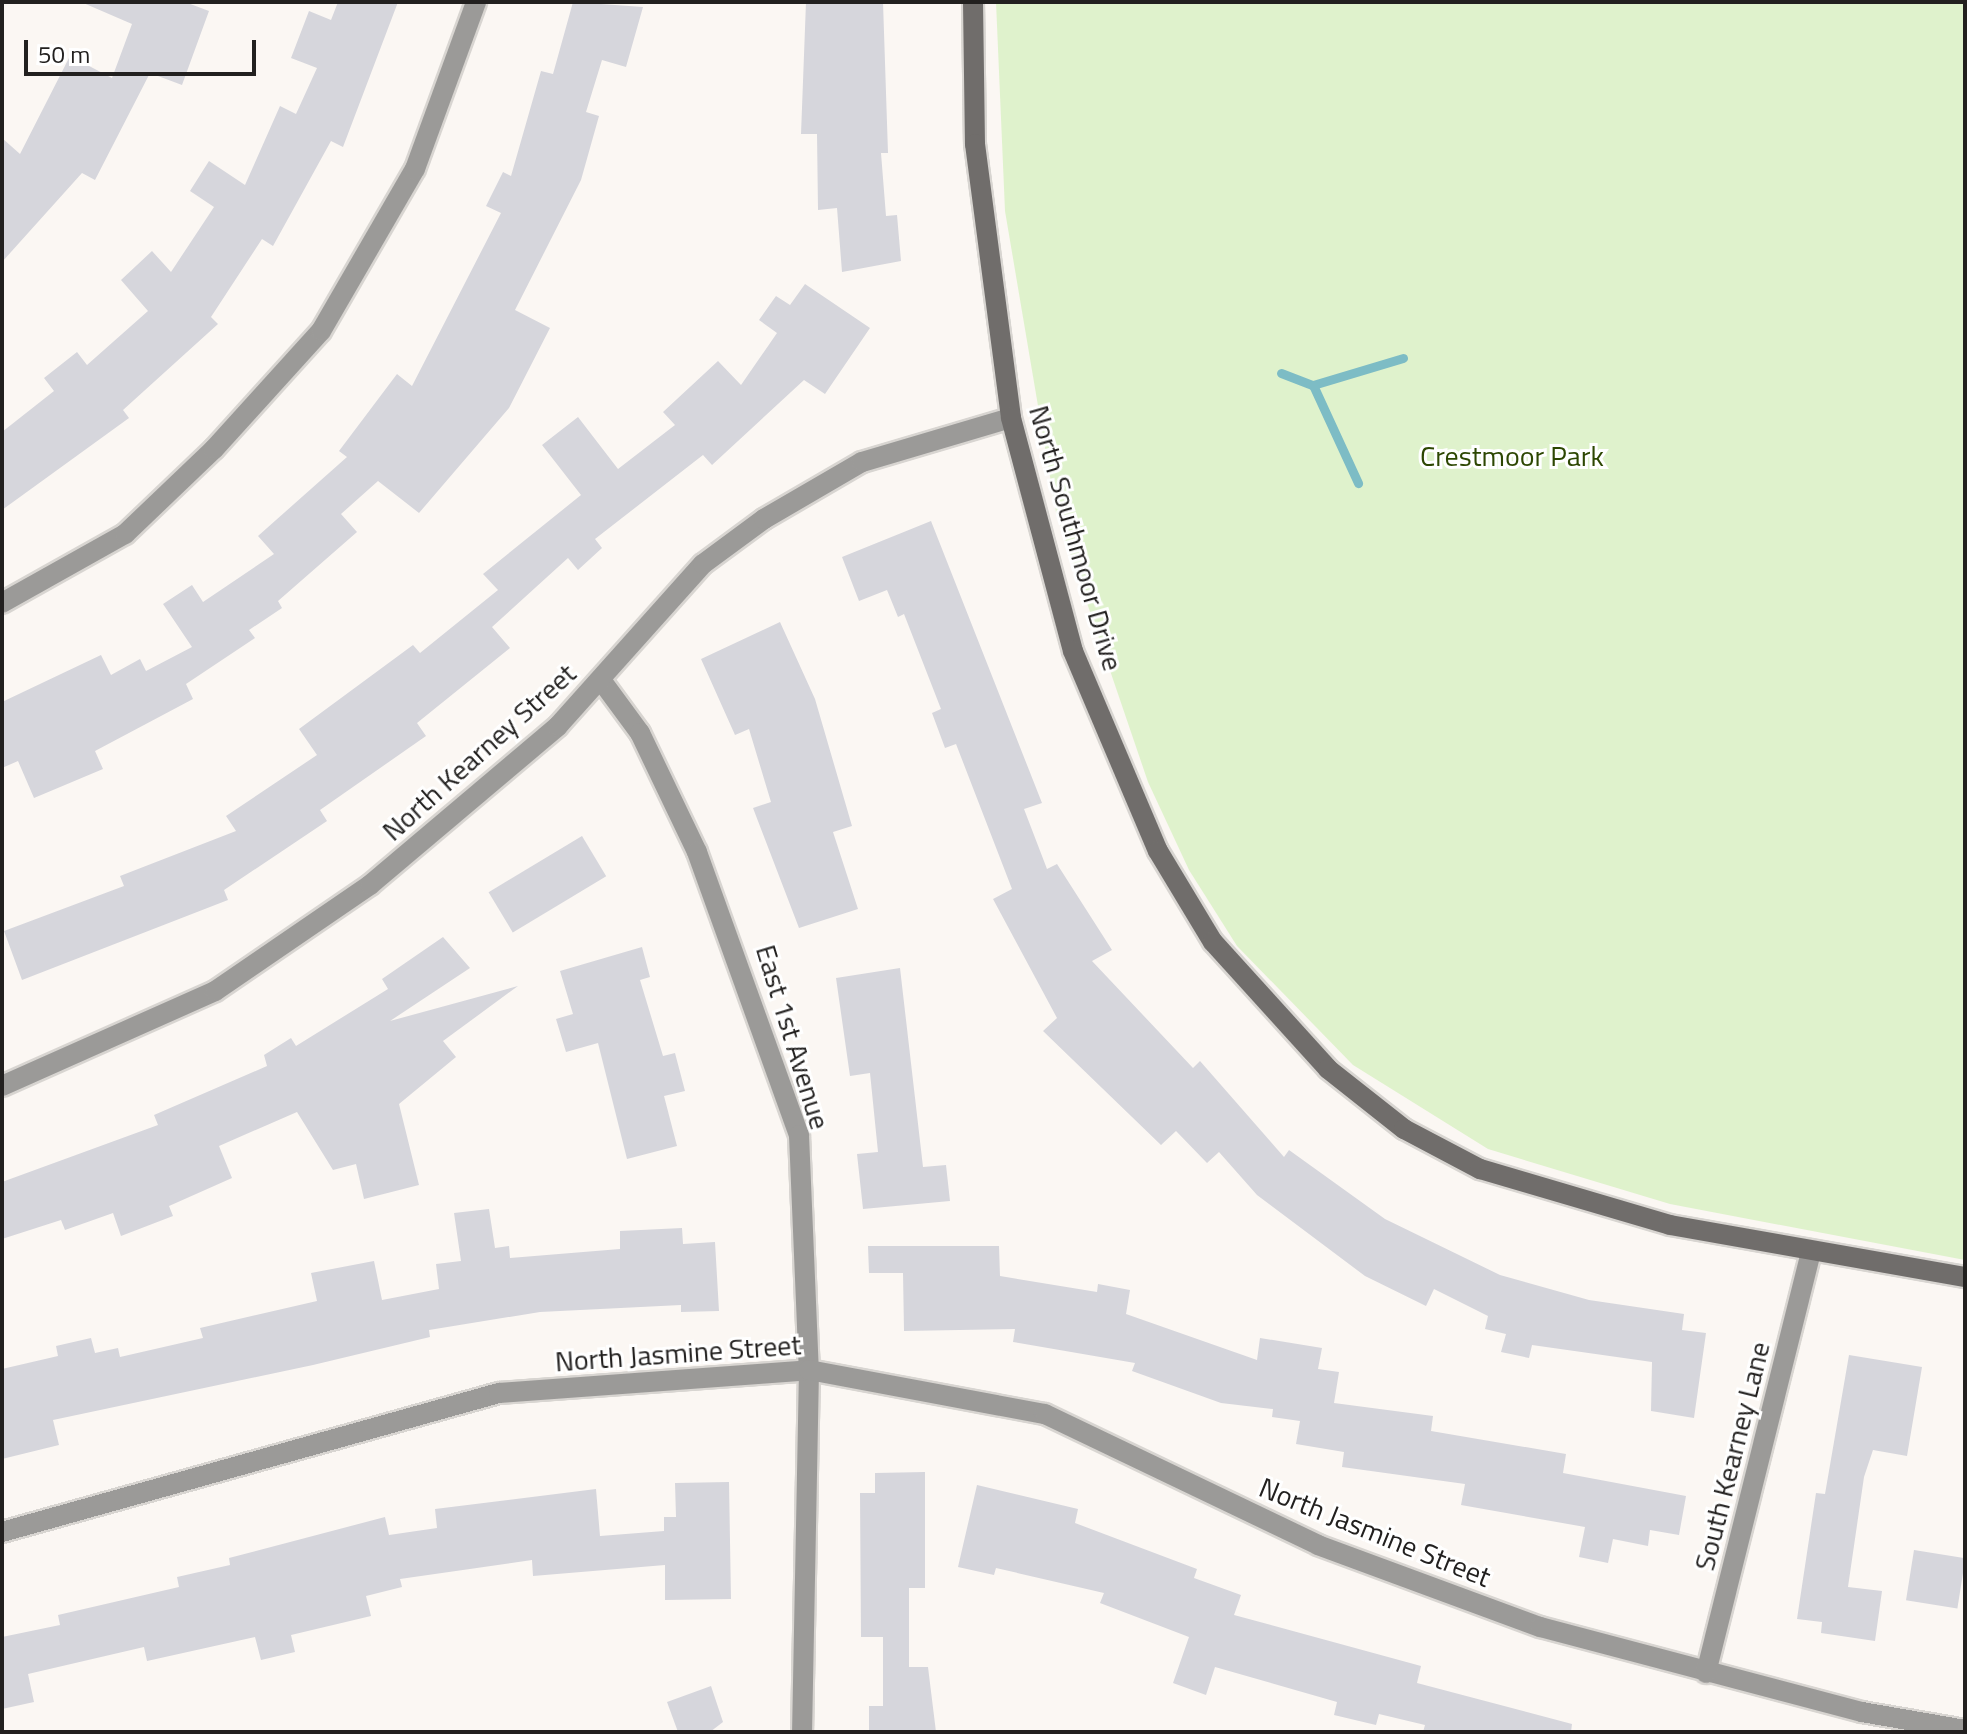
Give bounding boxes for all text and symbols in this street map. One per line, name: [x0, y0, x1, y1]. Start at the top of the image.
scale bar: [28, 24, 260, 74]
text: 50 m: [38, 36, 90, 72]
street label: North Southmoor Drive: [1022, 402, 1130, 674]
park label: Crestmoor Park: [1420, 439, 1604, 473]
street label: North Kearney Street: [375, 656, 583, 848]
street label: East 1st Avenue: [749, 941, 837, 1133]
street label: North Jasmine Street: [554, 1328, 802, 1378]
street label: South Kearney Lane: [1687, 1338, 1777, 1574]
street label: North Jasmine Street: [1254, 1470, 1496, 1594]

